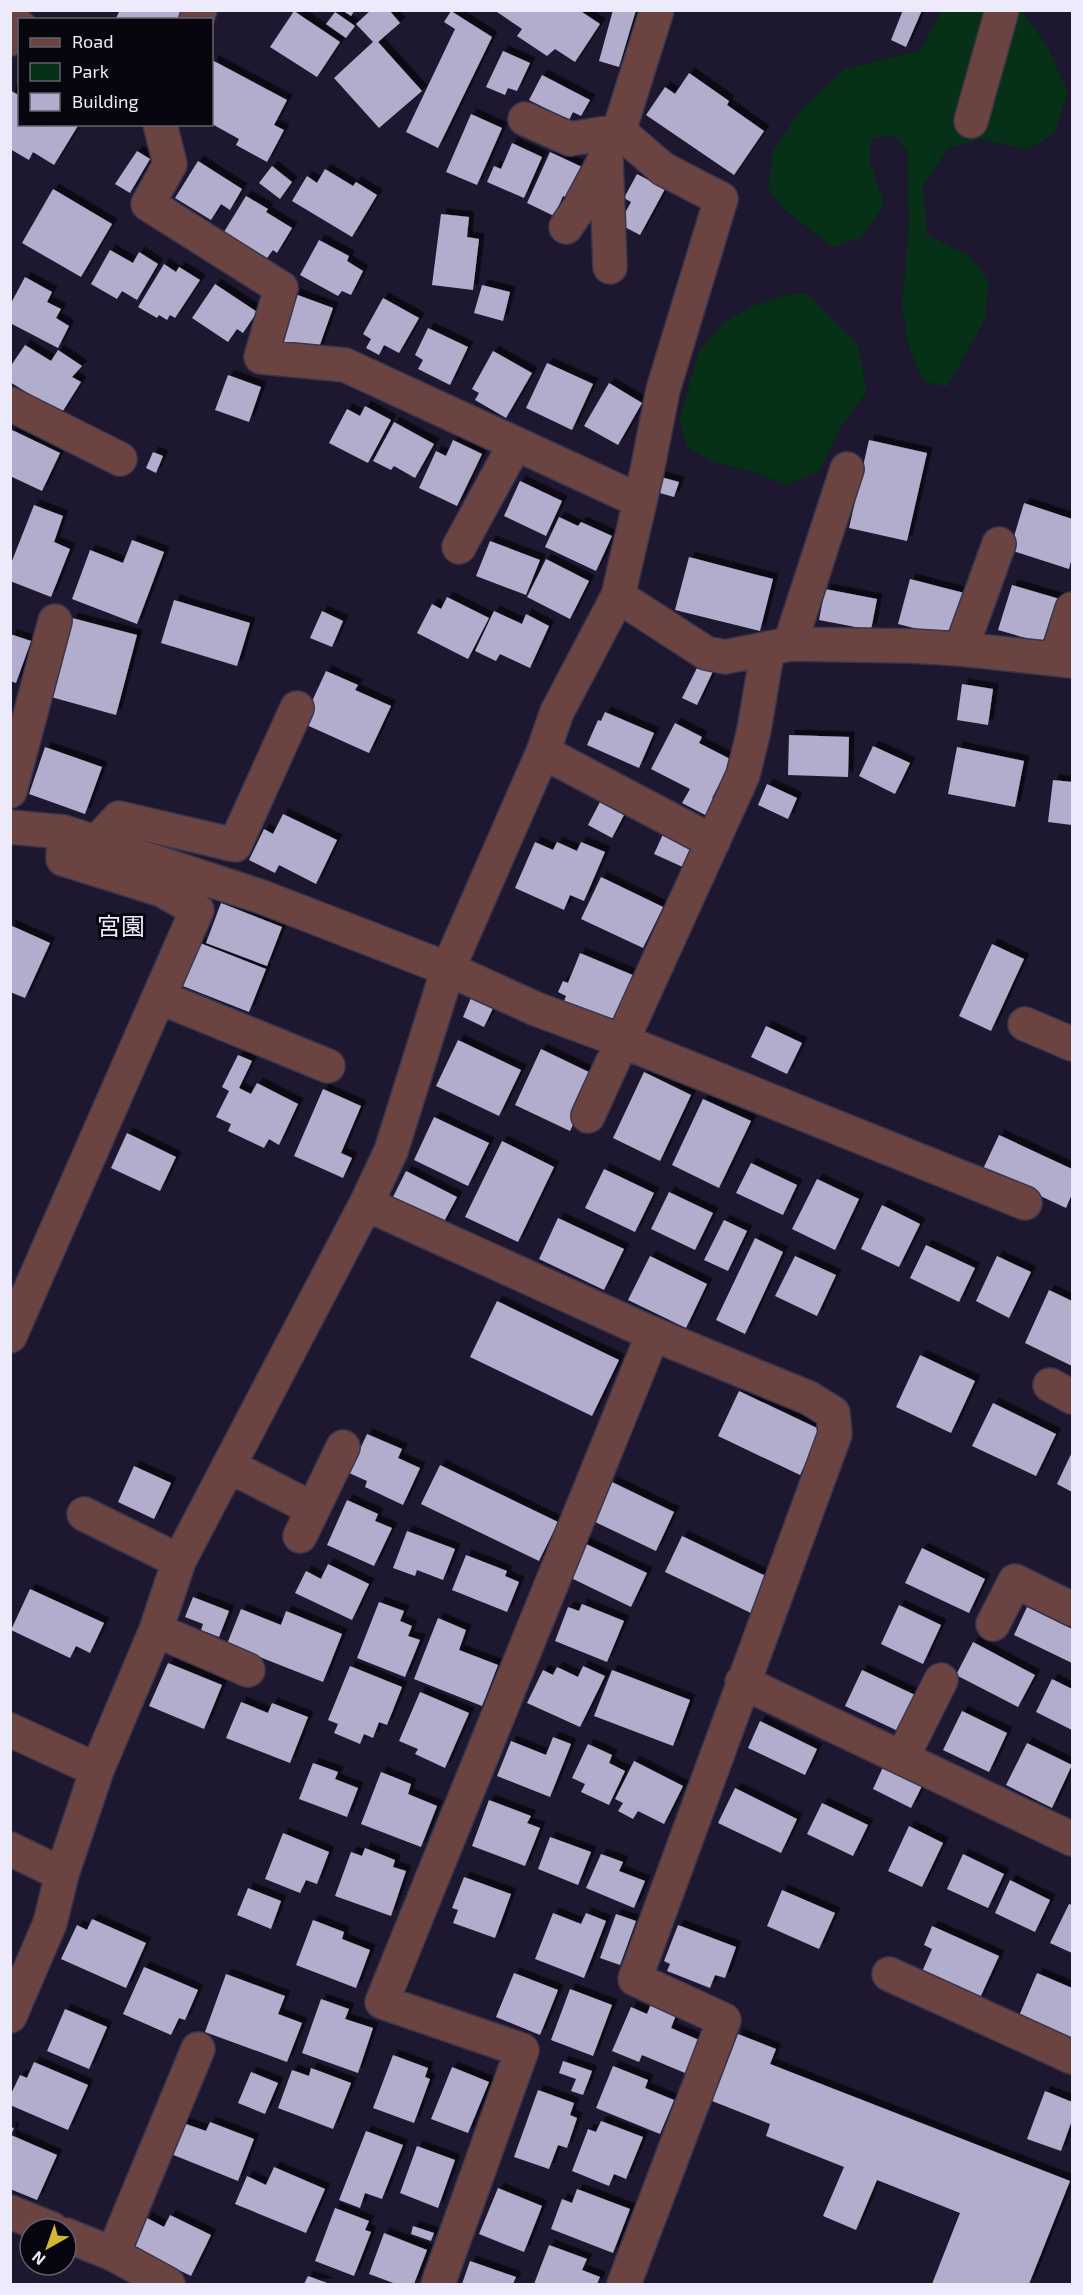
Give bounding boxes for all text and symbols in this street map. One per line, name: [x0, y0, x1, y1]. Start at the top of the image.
legend: [18, 18, 213, 126]
text: Road: [72, 30, 113, 52]
text: Park: [72, 60, 109, 82]
text: Building: [72, 90, 139, 112]
district label: 宮園: [97, 911, 145, 940]
north arrow: [18, 2217, 78, 2277]
text: N: [28, 2248, 49, 2270]

